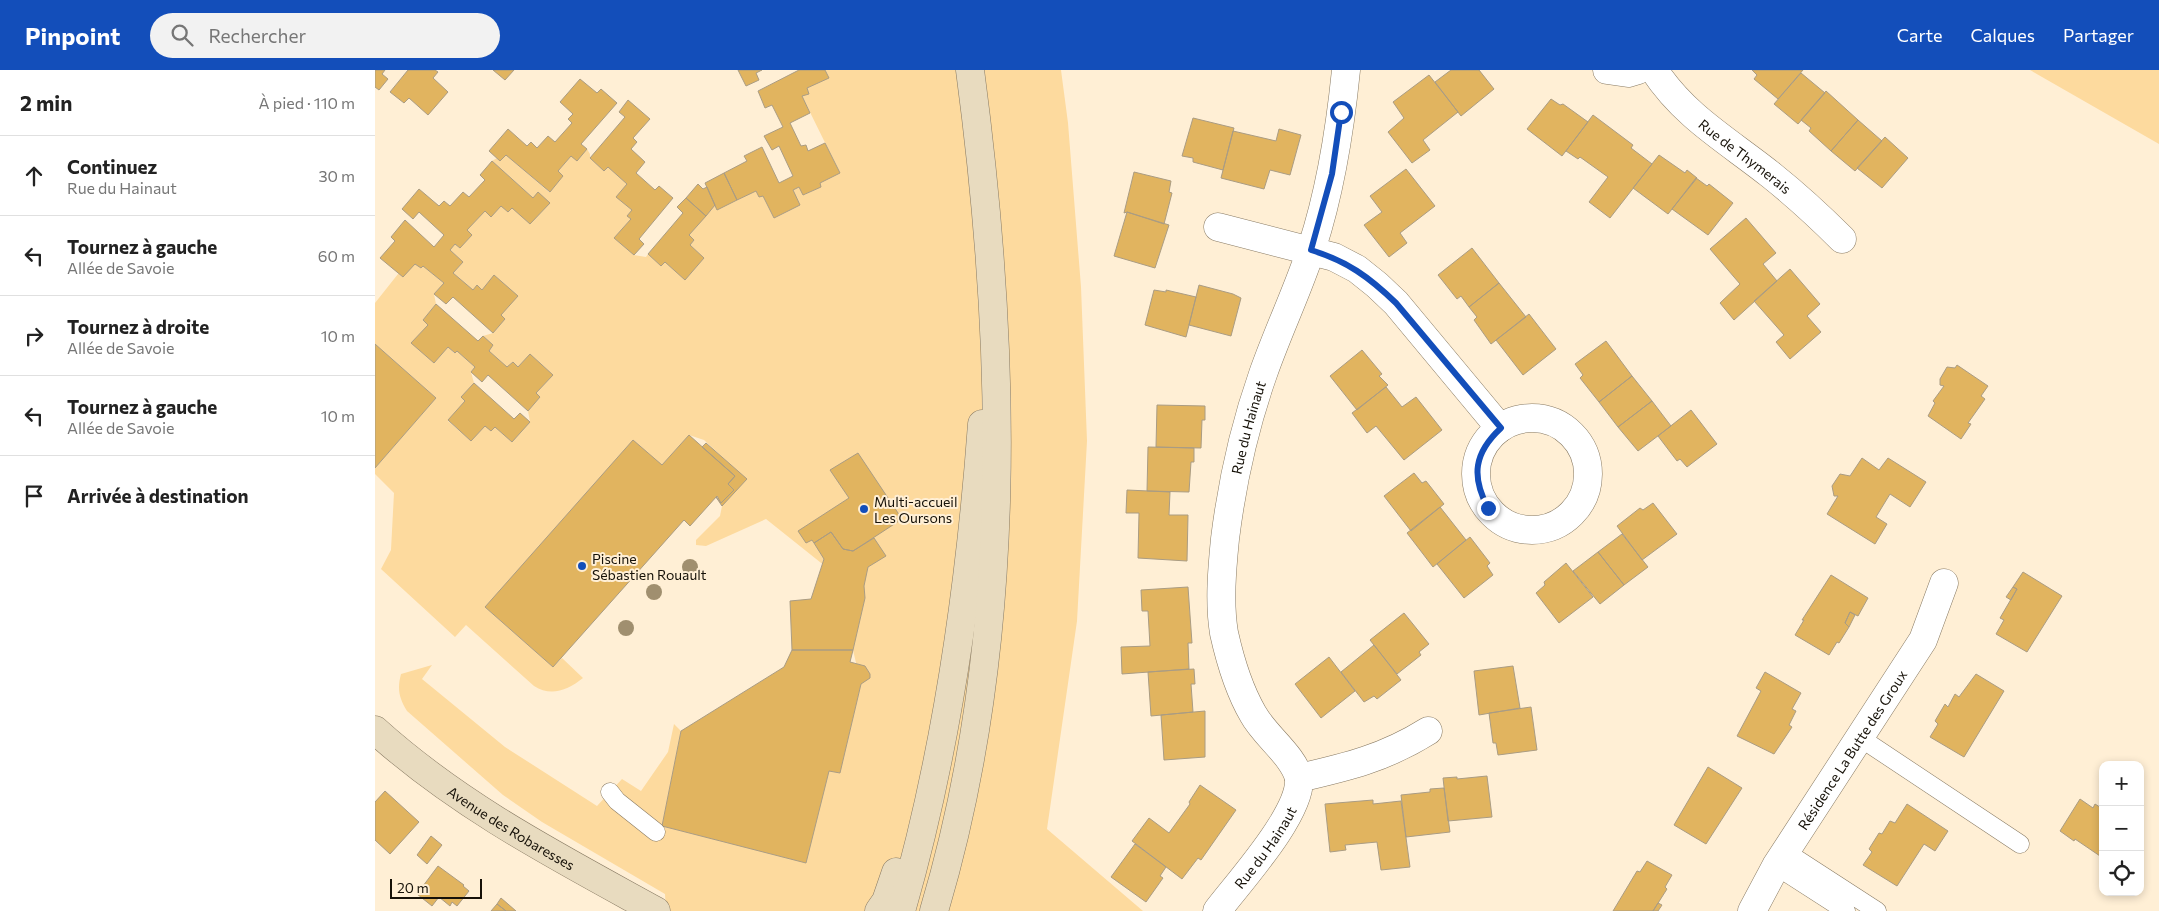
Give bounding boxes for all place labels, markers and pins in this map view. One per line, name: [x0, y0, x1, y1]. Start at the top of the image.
place label: Multi-accueil Les Oursons: [874, 493, 958, 526]
marker: Multi-accueil Les Oursons: [858, 503, 870, 515]
place label: Piscine Sébastien Rouault: [592, 550, 707, 583]
marker: Piscine Sébastien Rouault: [576, 560, 588, 572]

